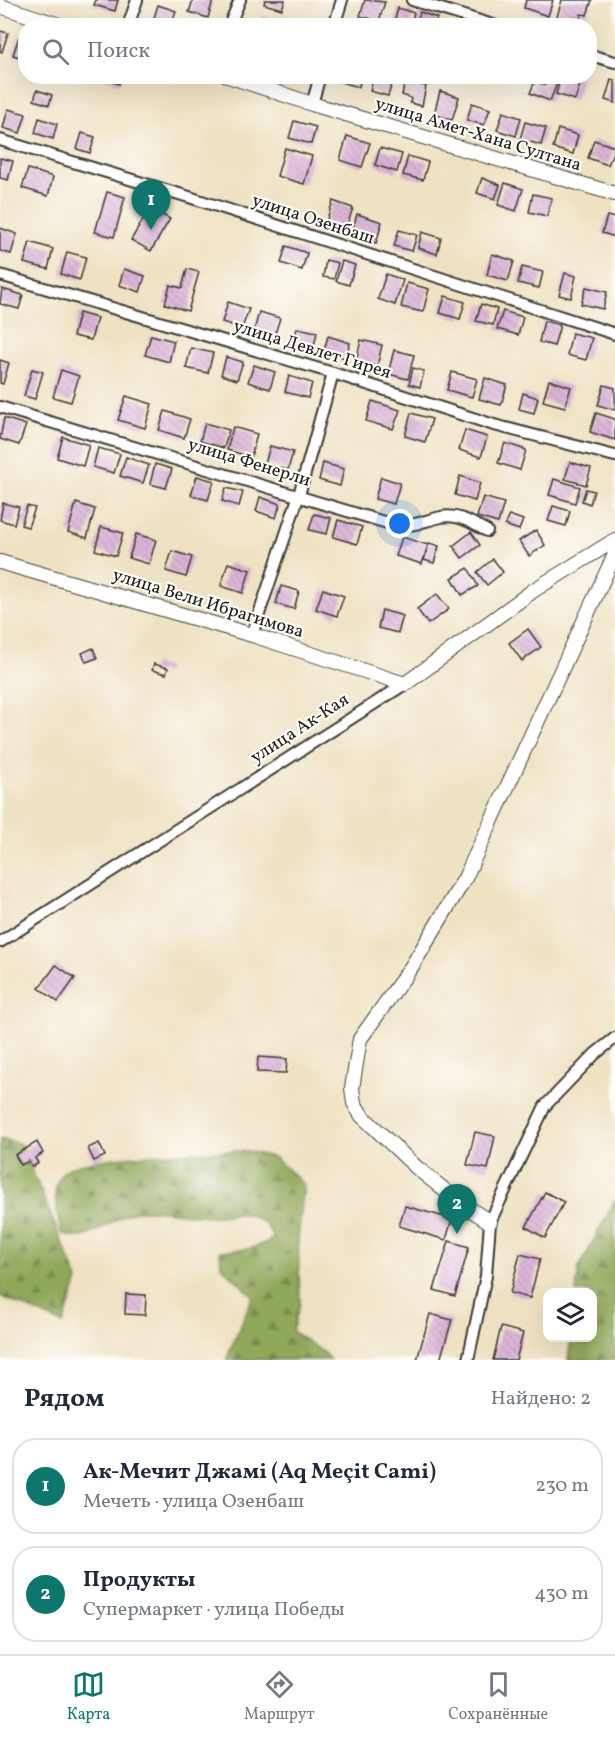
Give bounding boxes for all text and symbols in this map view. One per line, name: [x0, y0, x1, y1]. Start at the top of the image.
search box: [18, 18, 597, 84]
icon: search: [39, 35, 72, 68]
text: Поиск: [87, 36, 150, 67]
street label: улица Амет-Хана Султана: [372, 92, 584, 178]
pin: 1: [132, 180, 170, 230]
street label: улица Озенбаш: [248, 188, 378, 252]
street label: улица Девлет Гирея: [230, 314, 394, 386]
street label: улица Фенерли: [184, 432, 314, 494]
your location: [385, 509, 414, 538]
street label: улица Вели Ибрагимова: [109, 563, 307, 645]
street label: улица Ак-Кая: [246, 688, 354, 770]
pin: 2: [438, 1184, 476, 1234]
map controls: [543, 1288, 597, 1342]
button: layers: [543, 1288, 597, 1342]
text: Рядом: [24, 1381, 104, 1417]
text: Найдено: 2: [491, 1385, 591, 1413]
text: Ак-Мечит Джамі (Aq Meçit Cami): [83, 1457, 436, 1488]
text: 1: [41, 1472, 50, 1500]
text: 230 m: [535, 1472, 589, 1500]
text: Мечеть · улица Озенбаш: [83, 1488, 304, 1516]
text: Продукты: [83, 1565, 195, 1596]
text: 2: [40, 1580, 51, 1608]
text: 430 m: [534, 1580, 589, 1608]
text: Супермаркет · улица Победы: [83, 1596, 345, 1624]
tab: Карта: [67, 1668, 110, 1726]
tab: Маршрут: [244, 1668, 315, 1726]
tab: Сохранённые: [448, 1668, 548, 1726]

